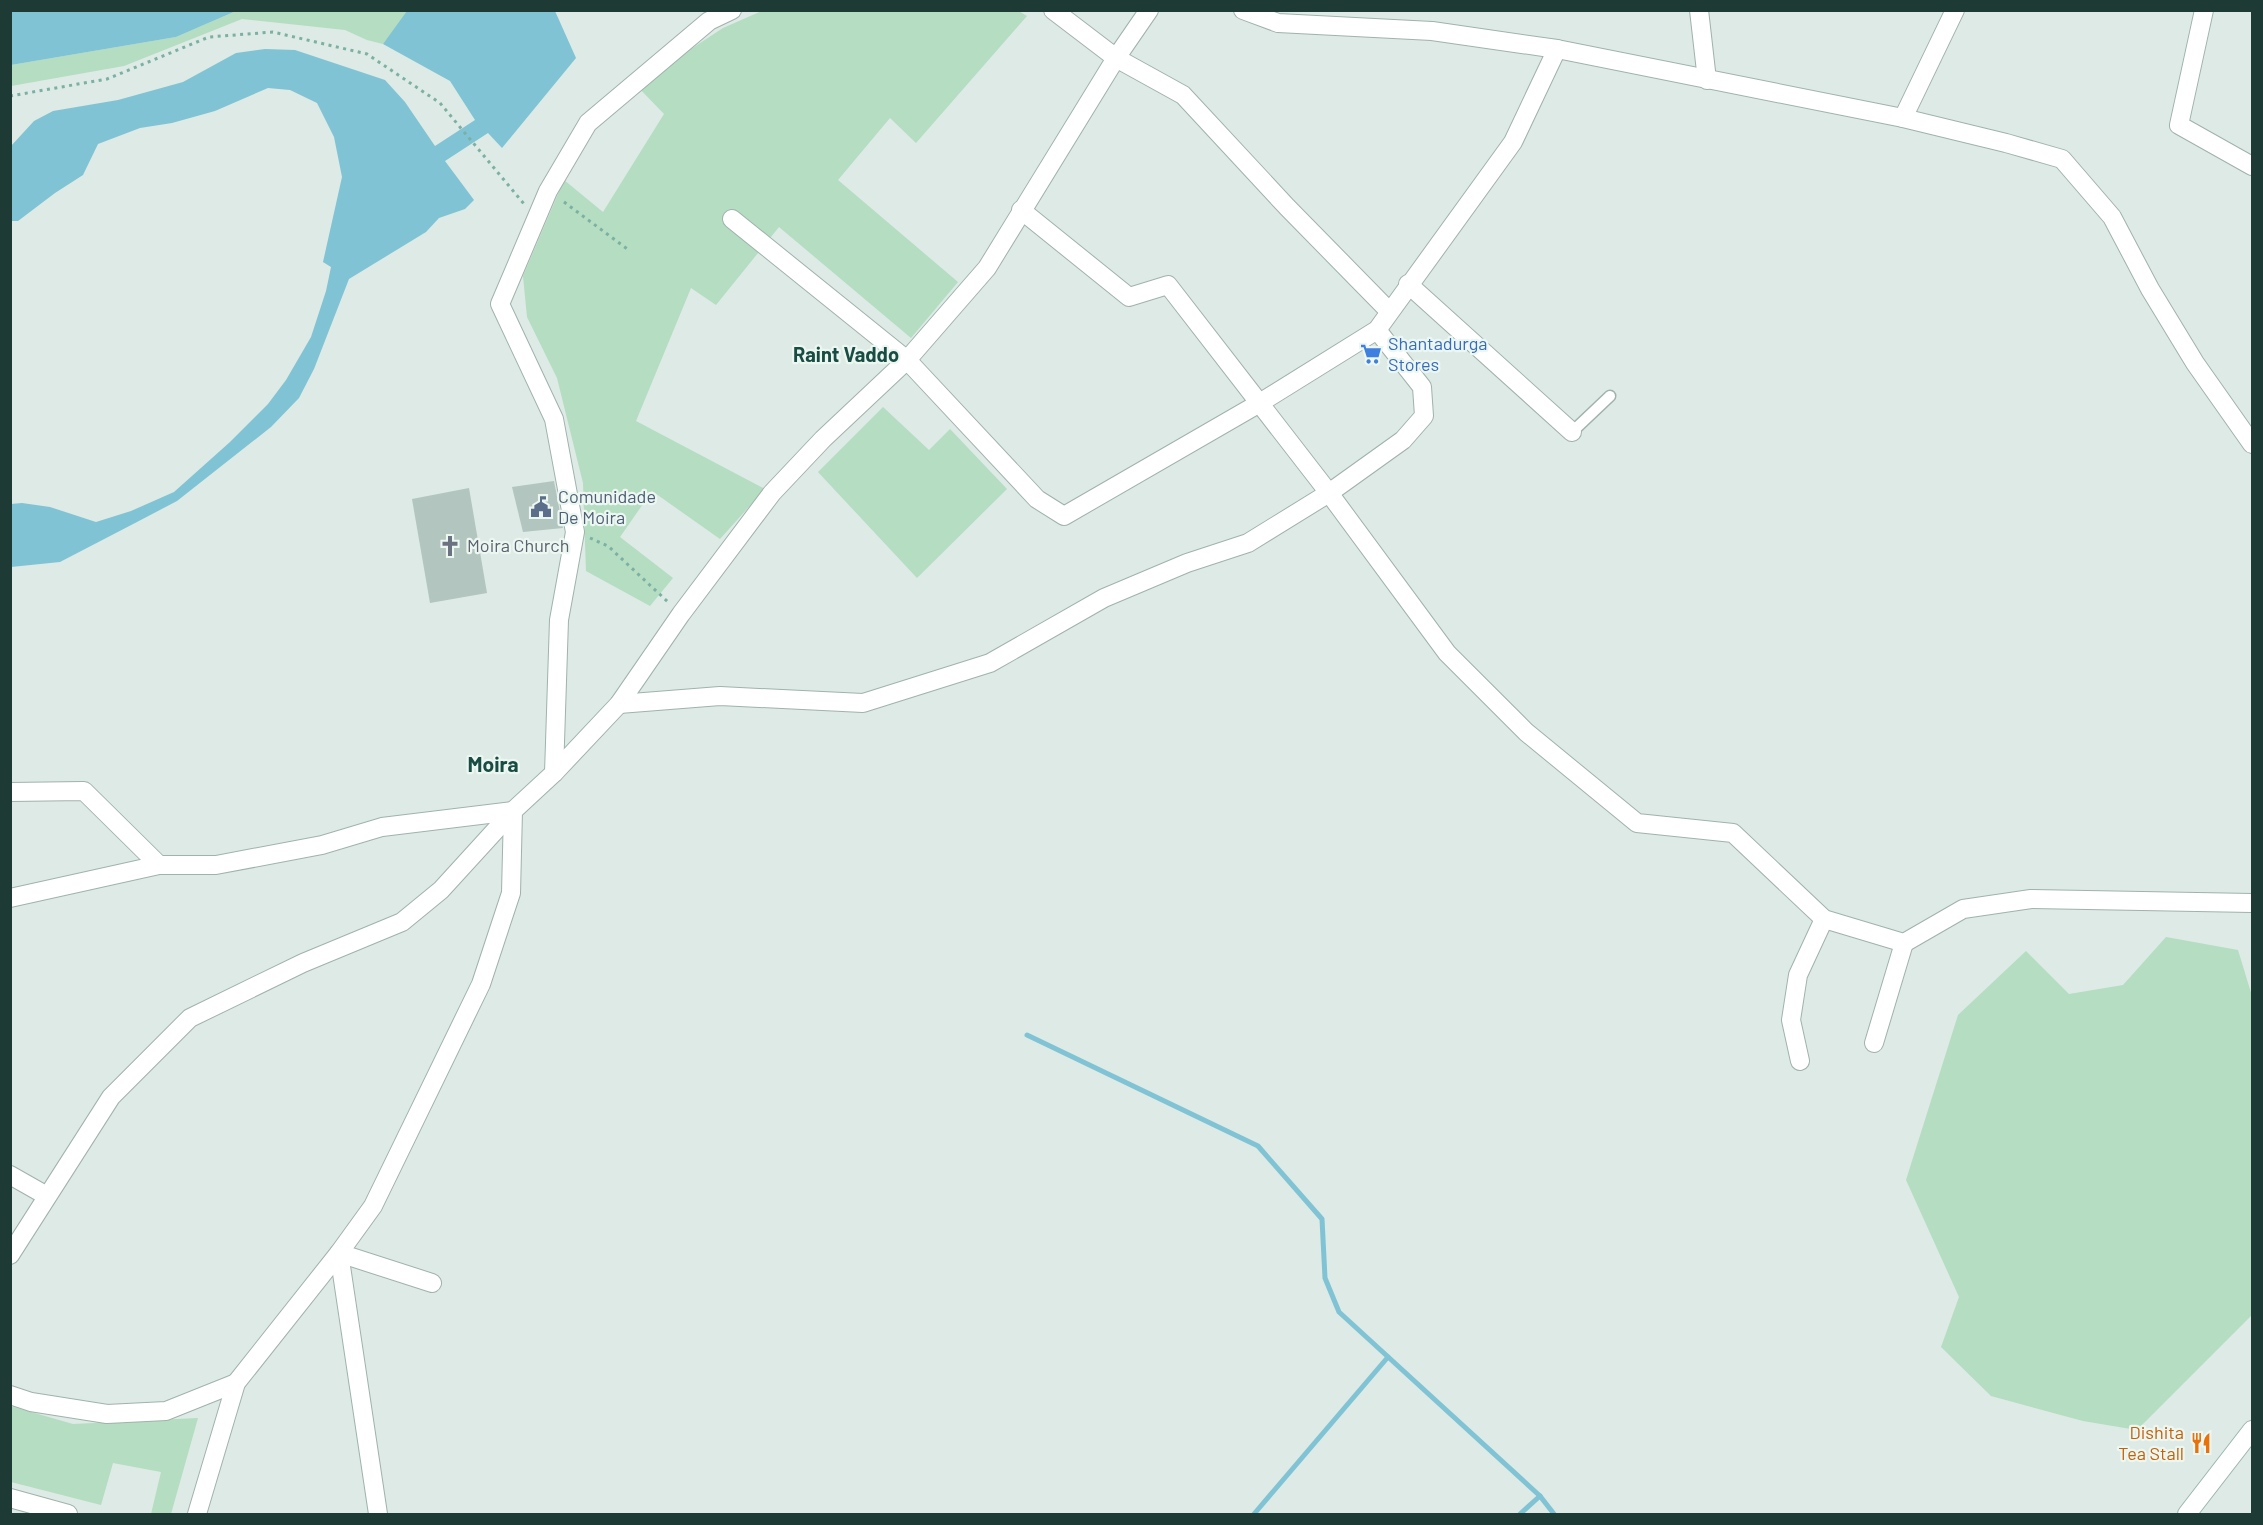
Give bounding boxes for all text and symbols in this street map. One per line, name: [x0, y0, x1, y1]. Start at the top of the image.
place label: Shantadurga Stores: [1388, 332, 1488, 375]
district label: Raint Vaddo: [793, 342, 899, 366]
supermarket icon: Shantadurga Stores: [1359, 342, 1383, 366]
place label: Comunidade De Moira: [558, 485, 656, 528]
public building icon: Comunidade De Moira: [529, 495, 553, 519]
church icon: Moira Church: [438, 534, 462, 558]
place label: Moira Church: [467, 534, 569, 556]
district label: Moira: [467, 751, 519, 776]
place label: Dishita Tea Stall: [2118, 1421, 2184, 1464]
restaurant icon: Dishita Tea Stall: [2189, 1431, 2213, 1455]

